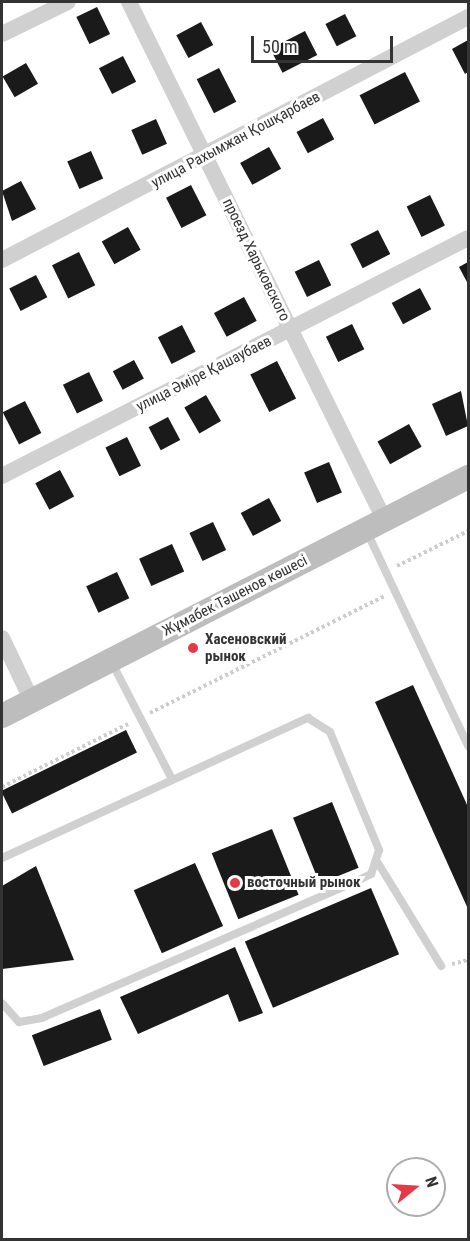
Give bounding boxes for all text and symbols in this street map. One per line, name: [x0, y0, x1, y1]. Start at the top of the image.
scale bar: [254, 24, 396, 62]
text: 50 m: [262, 36, 297, 57]
street label: улица Рахымжан Қошқарбаев: [149, 88, 323, 192]
street label: проезд Харьковского: [218, 196, 294, 324]
street label: улица Әміре Қашаубаев: [134, 332, 274, 416]
street label: Жұмабек Тәшенов көшесі: [159, 552, 311, 640]
place label: Хасеновский рынок: [205, 630, 286, 665]
marker: Хасеновский рынок: [186, 641, 200, 655]
place label: восточный рынок: [247, 874, 361, 892]
marker: восточный рынок: [228, 876, 242, 890]
north arrow: [386, 1157, 446, 1217]
text: N: [421, 1174, 442, 1189]

